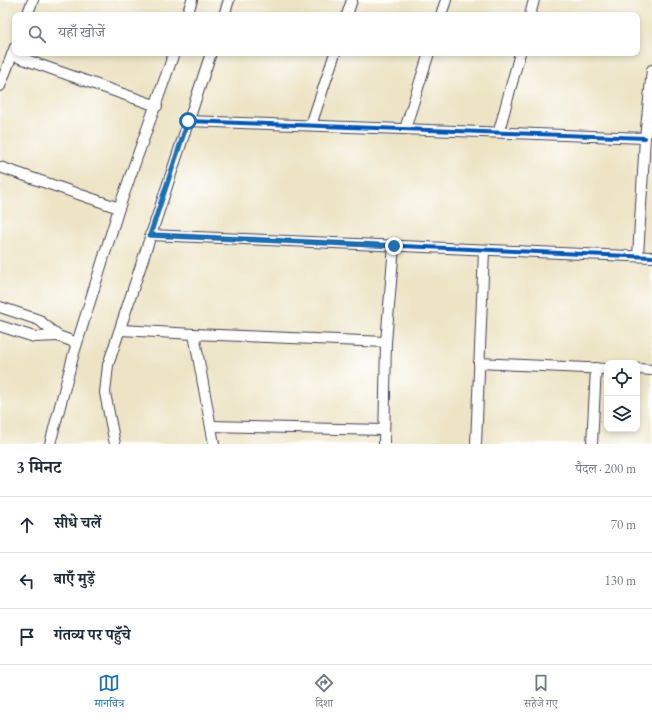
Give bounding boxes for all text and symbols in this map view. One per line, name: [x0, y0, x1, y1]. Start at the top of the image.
search box: [12, 12, 640, 56]
text: यहाँ खोजें: [58, 22, 105, 41]
icon: search: [26, 23, 48, 45]
route start: [179, 112, 197, 130]
route end: [385, 237, 403, 255]
map controls: [604, 360, 640, 432]
button: locate: [604, 360, 640, 396]
button: layers: [604, 396, 640, 432]
text: 3 मिनट: [16, 456, 61, 478]
text: पैदल · 200 m: [576, 460, 636, 477]
text: सीधे चलें: [54, 513, 101, 532]
icon: ahead: [16, 514, 38, 536]
text: 70 m: [611, 516, 636, 533]
text: बाएँ मुड़ें: [54, 569, 95, 588]
icon: left: [16, 570, 38, 592]
text: 130 m: [605, 572, 636, 589]
text: गंतव्य पर पहुँचे: [54, 625, 131, 644]
icon: arrive: [16, 626, 38, 648]
tab: मानचित्र: [94, 672, 124, 714]
tab: दिशा: [313, 672, 335, 714]
tab: सहेजे गए: [524, 672, 558, 714]

